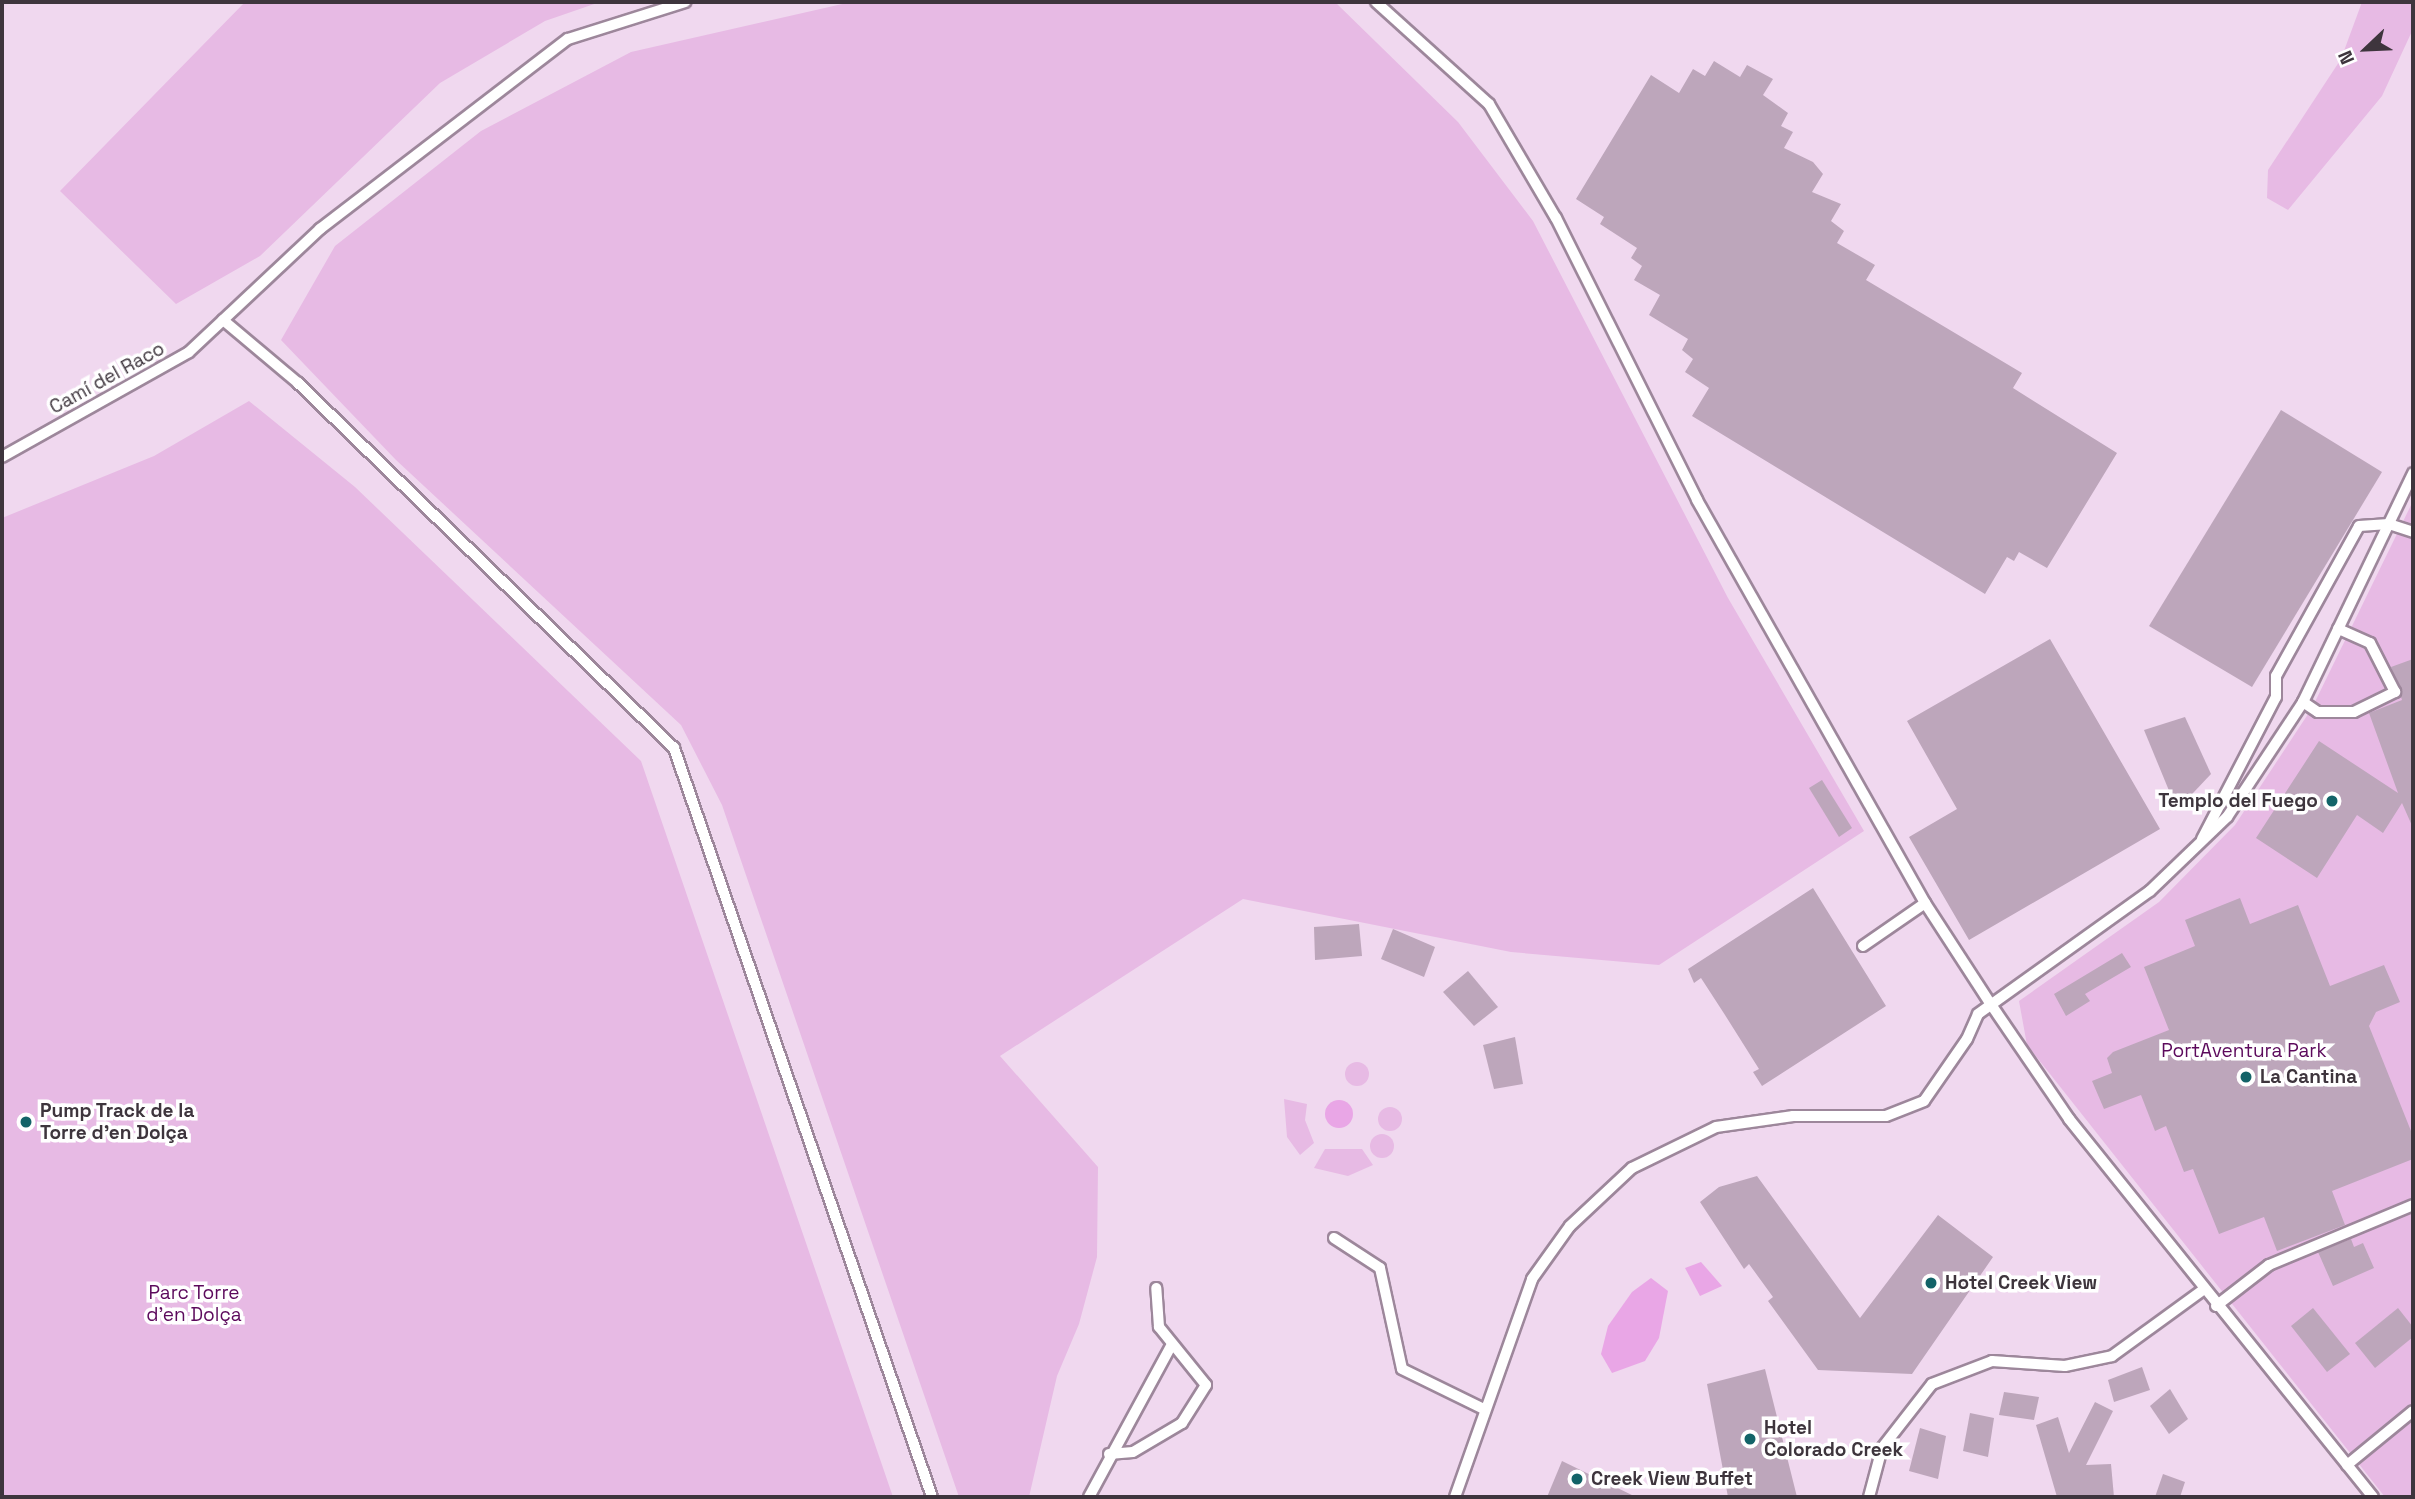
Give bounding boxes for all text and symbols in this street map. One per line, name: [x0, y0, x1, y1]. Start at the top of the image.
north arrow: [2331, 14, 2401, 84]
text: N: [2332, 47, 2360, 68]
street label: Camí del Raco: [46, 337, 168, 419]
place label: Templo del Fuego: [2158, 790, 2318, 812]
marker: Templo del Fuego: [2324, 793, 2340, 809]
park label: PortAventura Park: [2161, 1040, 2327, 1062]
place label: La Cantina: [2260, 1066, 2357, 1088]
marker: La Cantina: [2238, 1069, 2254, 1085]
place label: Pump Track de la Torre d’en Dolça: [40, 1100, 195, 1144]
marker: Pump Track de la Torre d’en Dolça: [18, 1114, 34, 1130]
place label: Hotel Creek View: [1945, 1272, 2097, 1294]
marker: Hotel Creek View: [1923, 1275, 1939, 1291]
park label: Parc Torre d'en Dolça: [146, 1282, 242, 1326]
place label: Hotel Colorado Creek: [1764, 1417, 1903, 1461]
marker: Hotel Colorado Creek: [1742, 1431, 1758, 1447]
place label: Creek View Buffet: [1591, 1468, 1753, 1490]
marker: Creek View Buffet: [1569, 1471, 1585, 1487]

